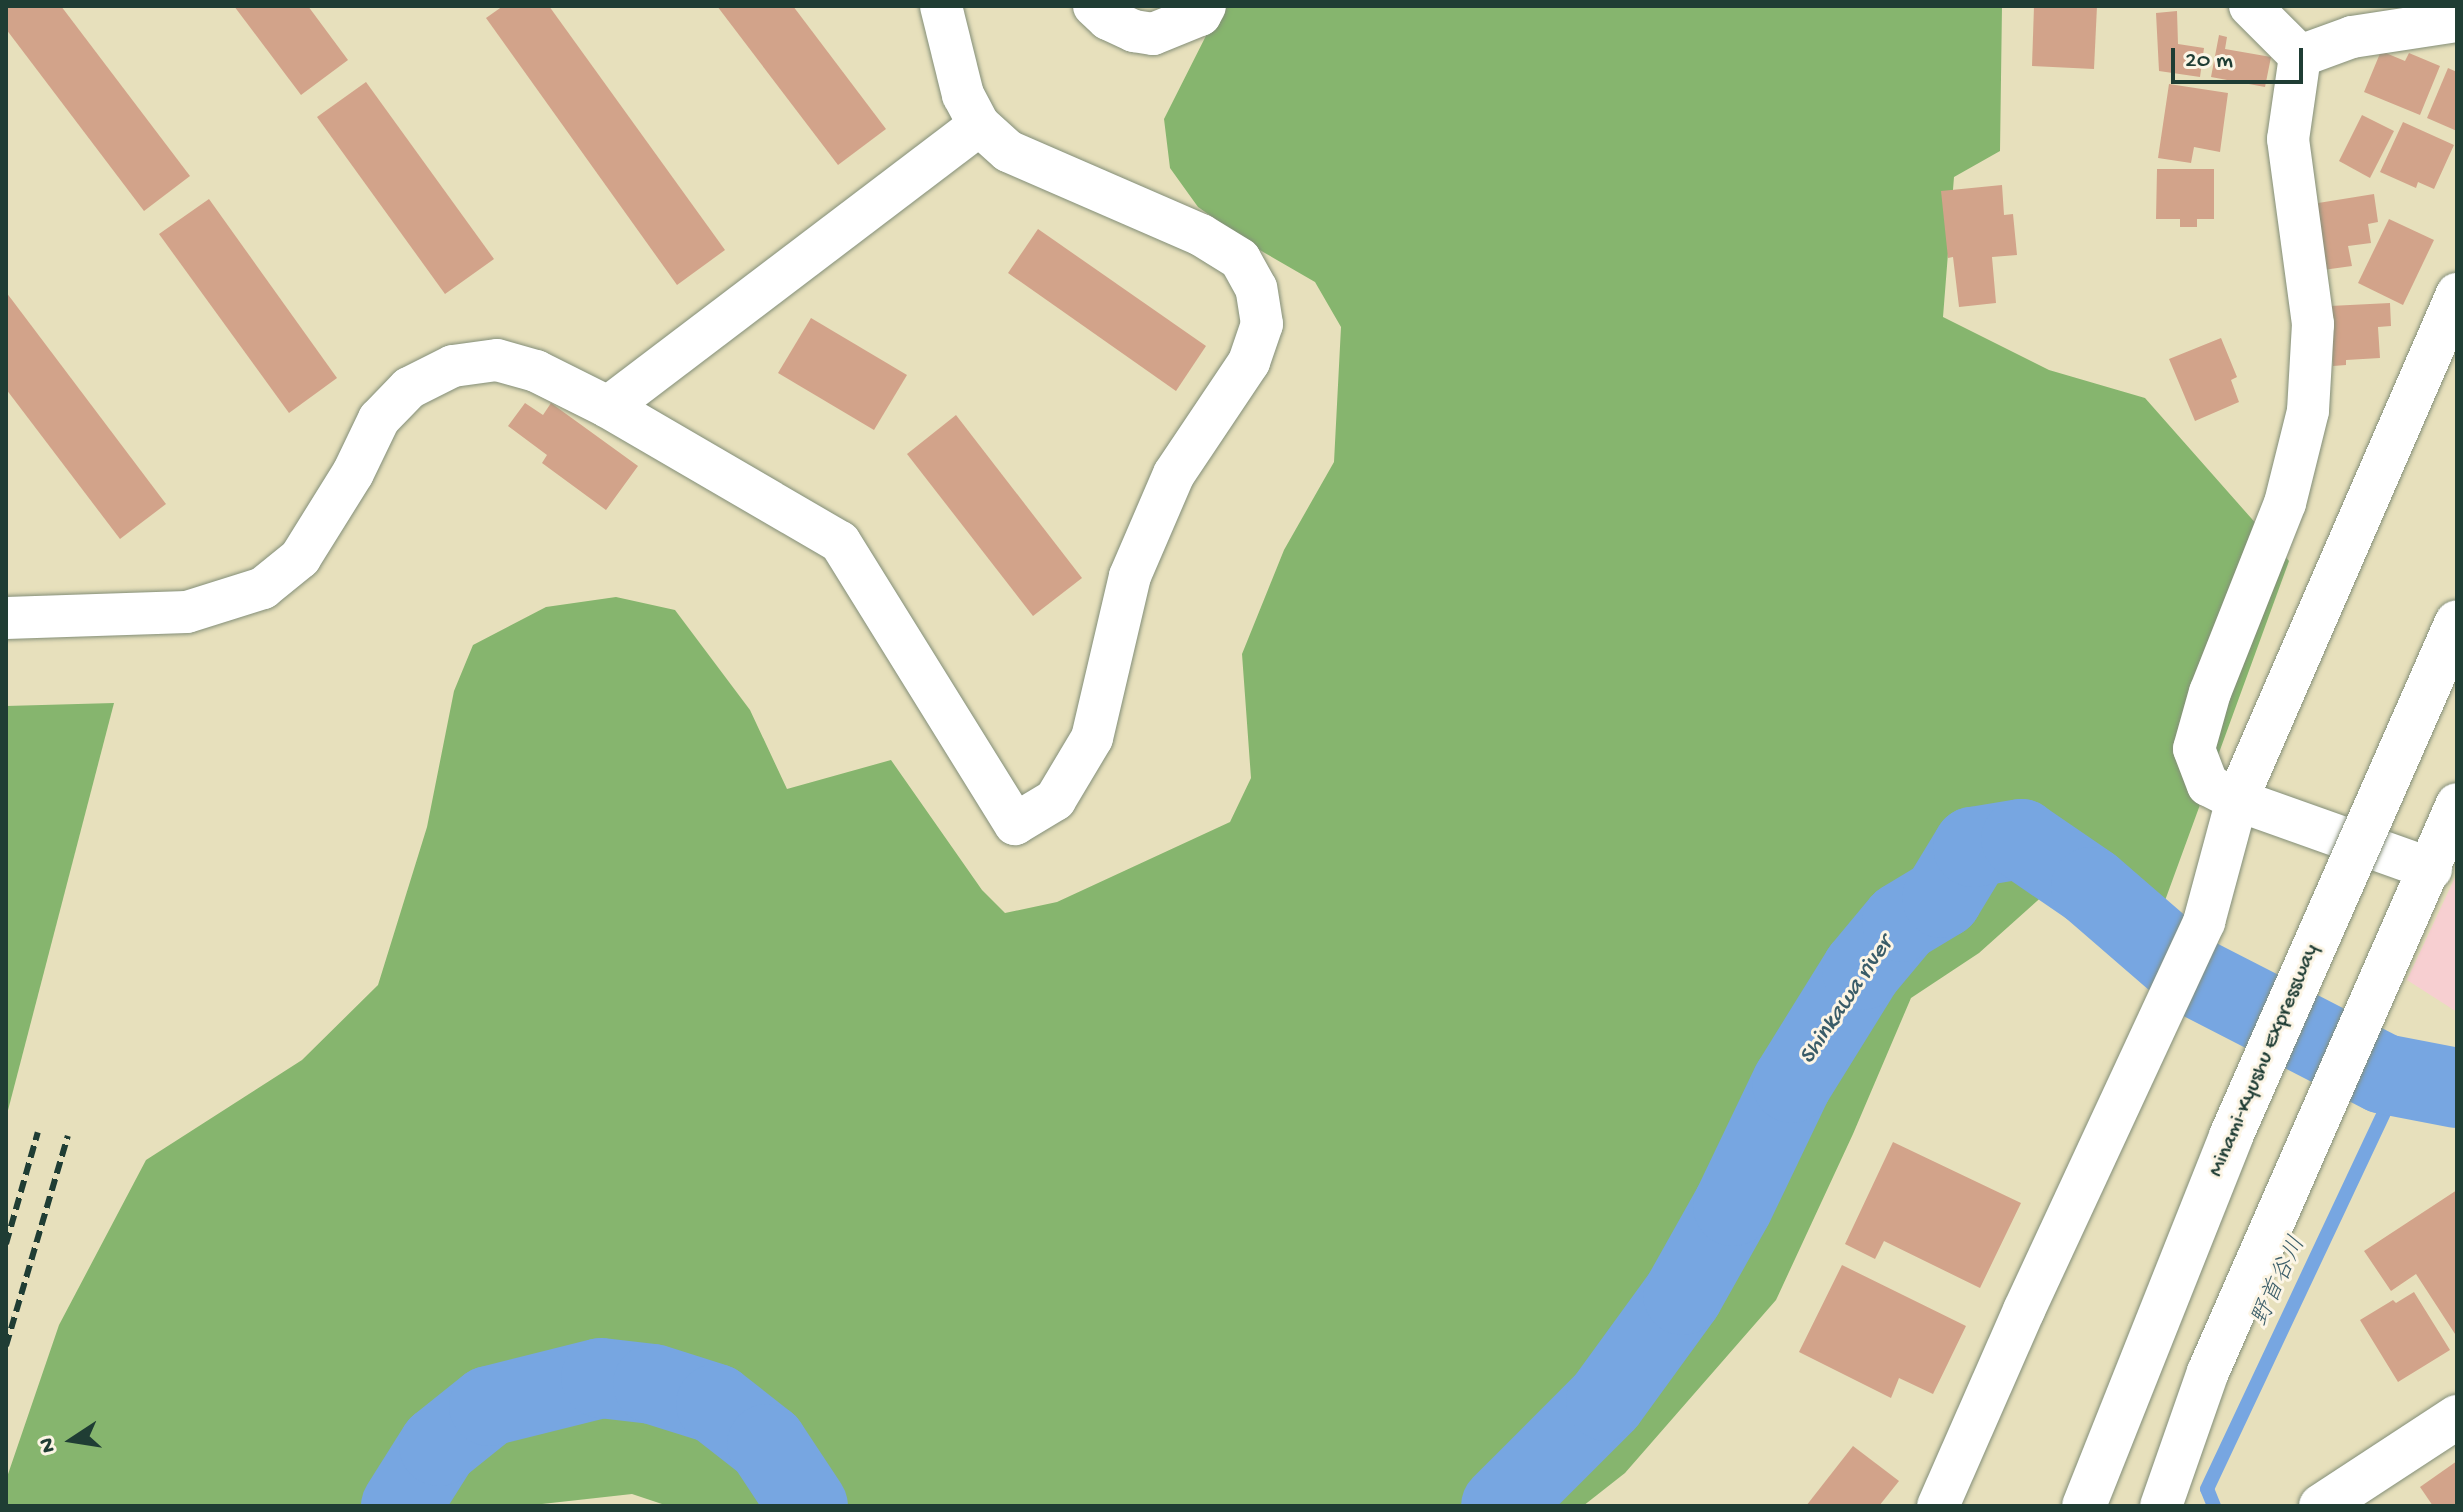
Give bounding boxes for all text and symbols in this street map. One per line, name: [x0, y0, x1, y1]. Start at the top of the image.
scale bar: [2175, 32, 2307, 82]
text: 20 m: [2185, 47, 2233, 76]
water label: Shinkawa river: [1794, 932, 1900, 1070]
street label: Minami-Kyushu Expressway: [2204, 941, 2326, 1181]
water label: 野首谷川: [2247, 1232, 2313, 1332]
north arrow: [32, 1400, 112, 1480]
text: N: [34, 1435, 63, 1455]

